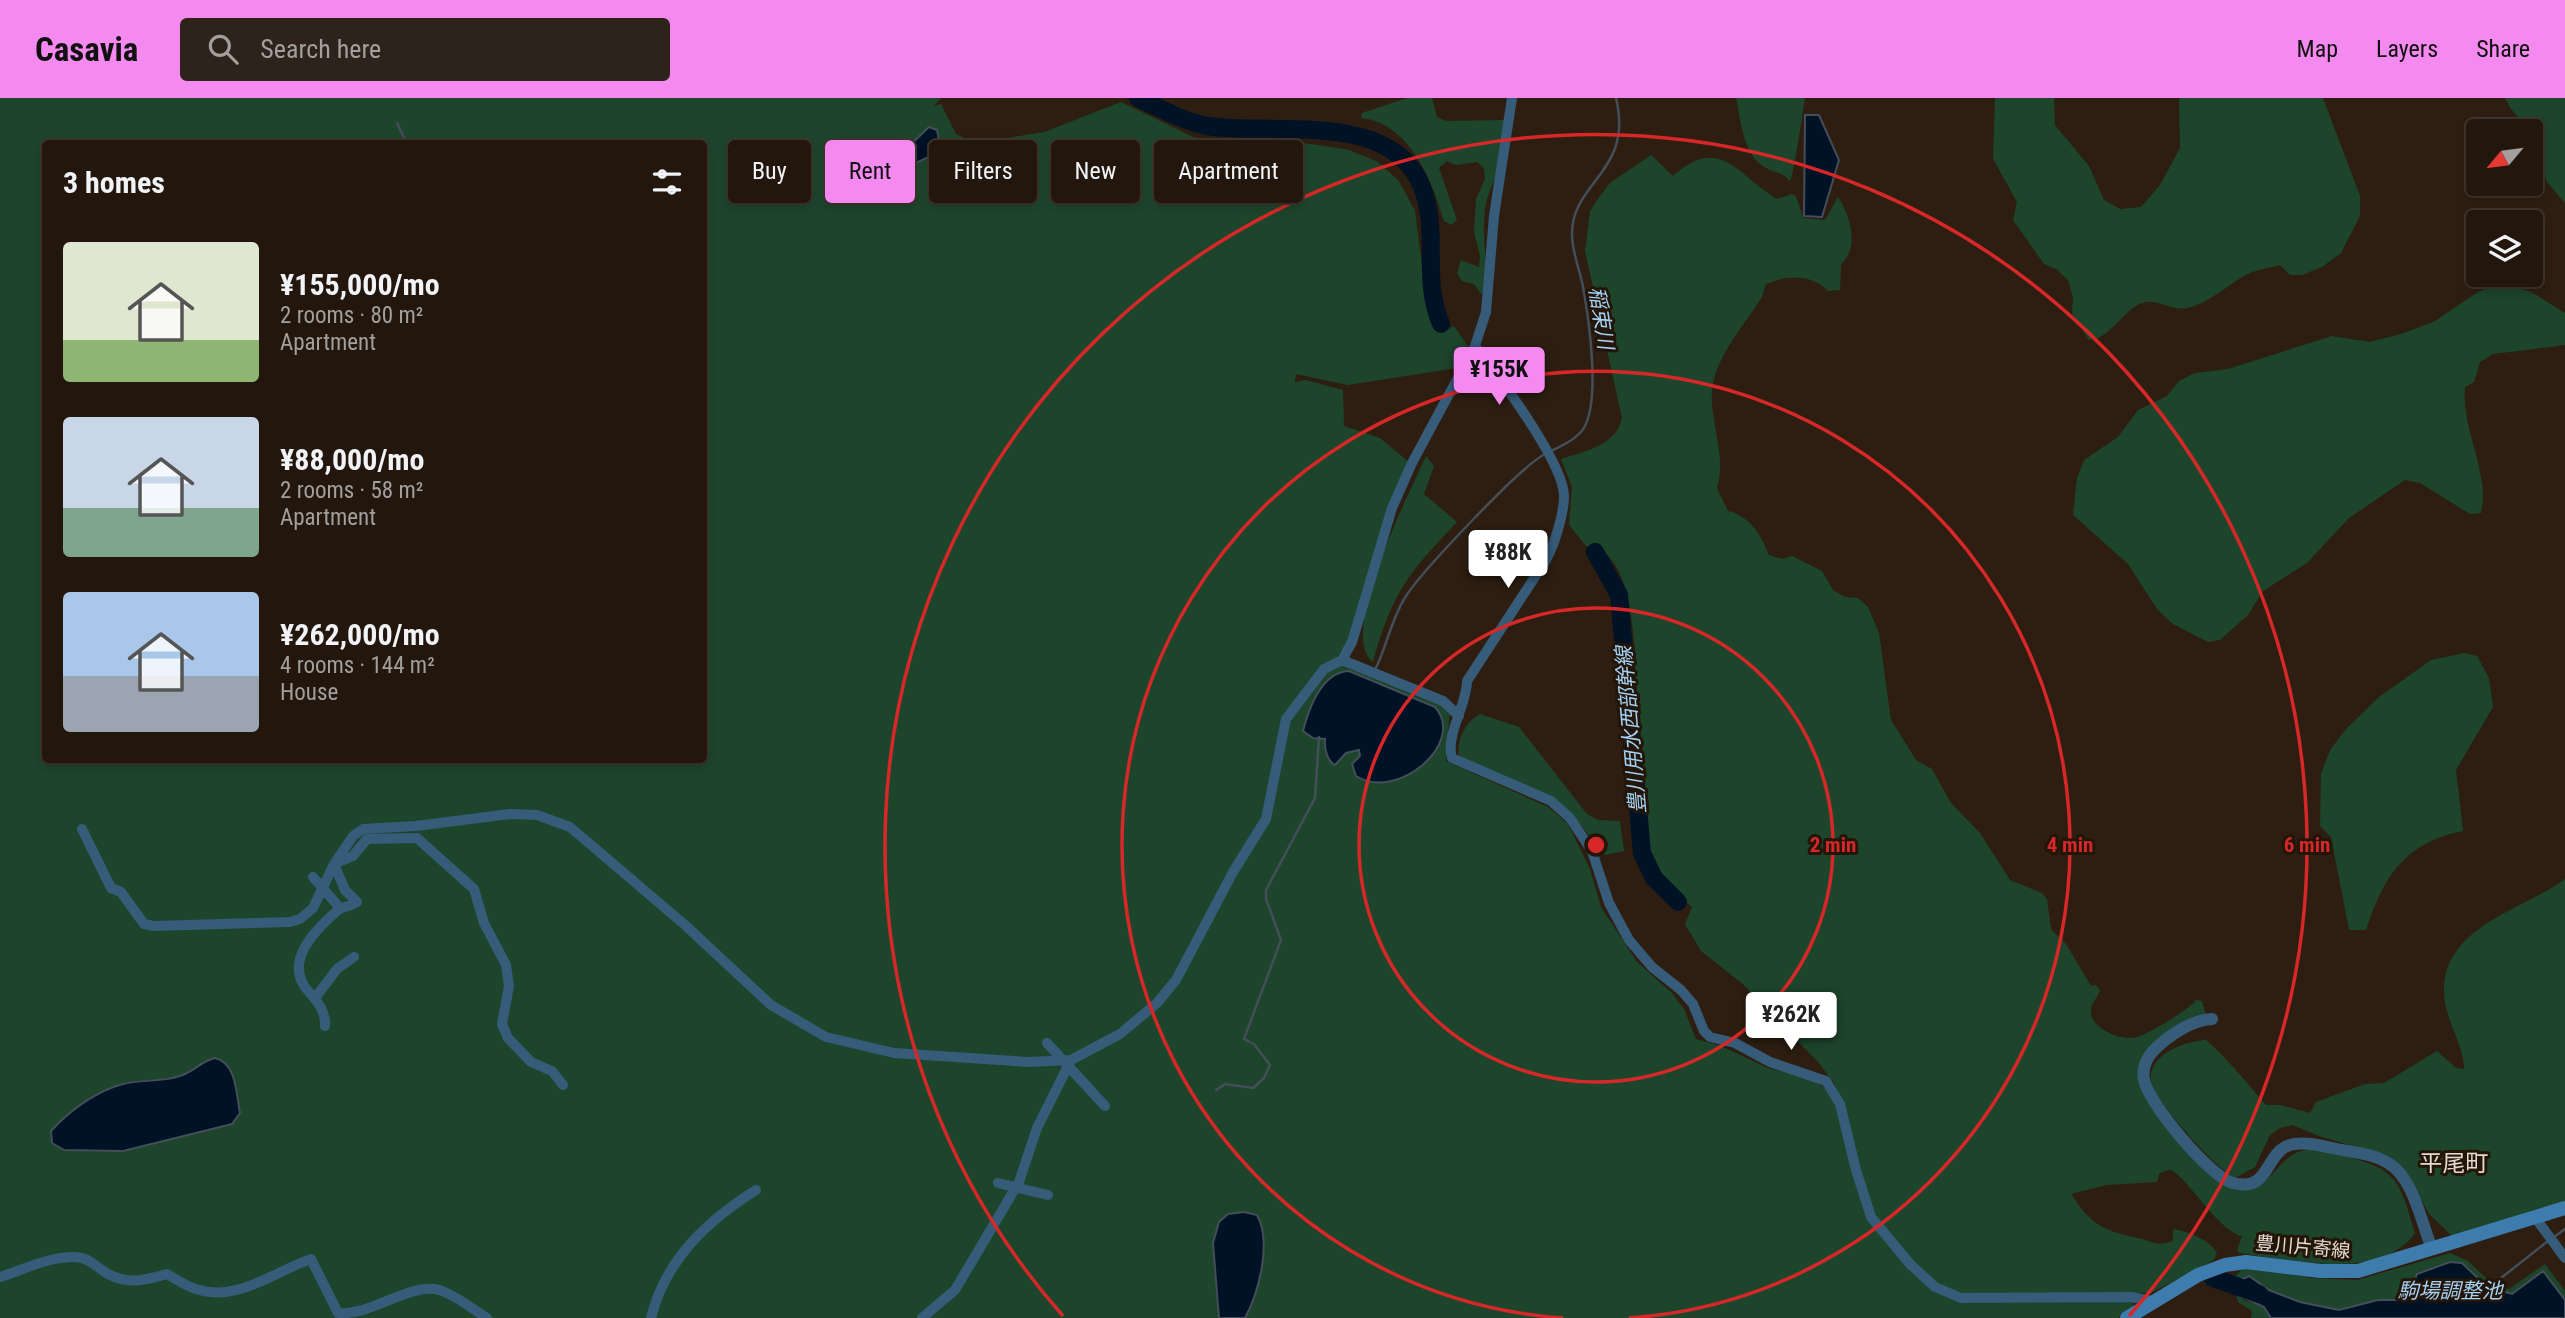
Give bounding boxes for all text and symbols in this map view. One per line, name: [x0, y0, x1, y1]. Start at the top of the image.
search box: [180, 18, 670, 81]
text: Casavia: [35, 30, 138, 69]
icon: search: [204, 30, 242, 68]
text: Search here: [260, 34, 381, 64]
text: Map: [2297, 35, 2338, 63]
text: Layers: [2376, 35, 2438, 63]
text: Share: [2476, 35, 2530, 63]
north arrow: [2466, 119, 2543, 196]
map controls: [2466, 119, 2543, 287]
chip: Buy: [728, 140, 811, 203]
chip: Rent: [825, 140, 915, 203]
chip: Filters: [929, 140, 1037, 203]
chip: New: [1051, 140, 1140, 203]
chip: Apartment: [1154, 140, 1303, 203]
icon: filters: [648, 163, 686, 201]
text: 3 homes: [63, 165, 165, 200]
button: layers: [2466, 210, 2543, 287]
text: ¥155,000/mo: [280, 267, 440, 302]
icon: home: [119, 270, 203, 354]
water label: 稲束川: [1584, 285, 1618, 353]
text: 2 rooms · 80 m²: [280, 302, 423, 329]
text: Apartment: [280, 329, 376, 356]
pin: ¥155K: [1450, 348, 1548, 407]
text: ¥155K: [1470, 356, 1528, 383]
text: ¥88,000/mo: [280, 442, 425, 477]
icon: home: [119, 445, 203, 529]
text: 2 rooms · 58 m²: [280, 477, 423, 504]
text: Apartment: [280, 504, 376, 531]
pin: ¥88K: [1467, 531, 1549, 590]
text: ¥88K: [1485, 539, 1531, 566]
text: ¥262,000/mo: [280, 617, 440, 652]
icon: home: [119, 620, 203, 704]
water label: 豊川用水西部幹線: [1611, 642, 1650, 815]
text: 4 rooms · 144 m²: [280, 652, 435, 679]
text: House: [280, 679, 338, 706]
centre of rings: [1584, 833, 1608, 857]
text: 2 min: [1810, 833, 1856, 857]
text: 4 min: [2047, 833, 2093, 857]
text: 6 min: [2284, 833, 2330, 857]
pin: ¥262K: [1742, 992, 1840, 1052]
text: ¥262K: [1762, 1001, 1820, 1028]
district label: 平尾町: [2420, 1150, 2489, 1177]
street label: 豊川片寄線: [2255, 1231, 2351, 1263]
water label: 駒場調整池: [2398, 1279, 2504, 1303]

